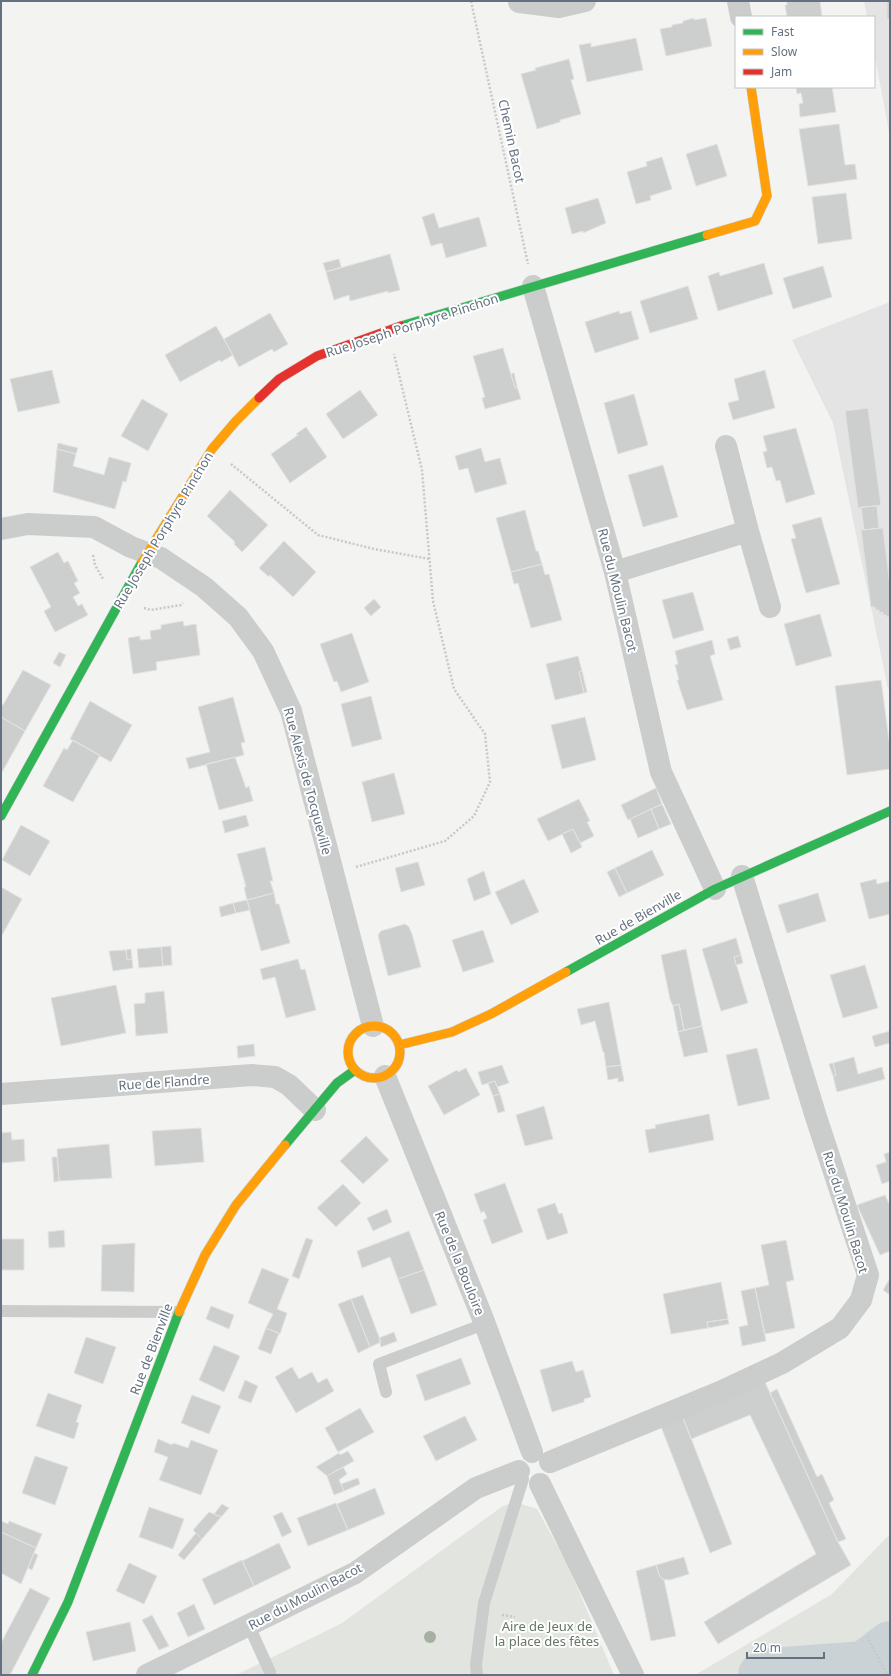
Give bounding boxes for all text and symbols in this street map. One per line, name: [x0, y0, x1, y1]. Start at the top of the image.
legend: [735, 16, 875, 88]
text: Fast: [771, 23, 795, 40]
text: Slow: [771, 43, 798, 60]
text: Jam: [770, 63, 792, 80]
street label: Chemin Bacot: [494, 98, 530, 185]
street label: Rue Joseph Porphyre Pinchon: [324, 289, 500, 361]
street label: Rue Joseph Porphyre Pinchon: [109, 448, 217, 612]
street label: Rue du Moulin Bacot: [594, 526, 642, 654]
street label: Rue Alexis de Tocqueville: [280, 705, 336, 857]
street label: Rue de Bienville: [592, 885, 684, 949]
street label: Rue de Flandre: [118, 1070, 210, 1094]
street label: Rue du Moulin Bacot: [819, 1149, 873, 1275]
street label: Rue de la Bouloire: [431, 1208, 489, 1318]
street label: Rue de Bienville: [125, 1301, 177, 1397]
street label: Rue du Moulin Bacot: [245, 1558, 365, 1634]
park label: Aire de Jeux de la place des fêtes: [495, 1617, 599, 1650]
scale bar: [747, 1634, 824, 1660]
text: 20 m: [753, 1639, 781, 1656]

